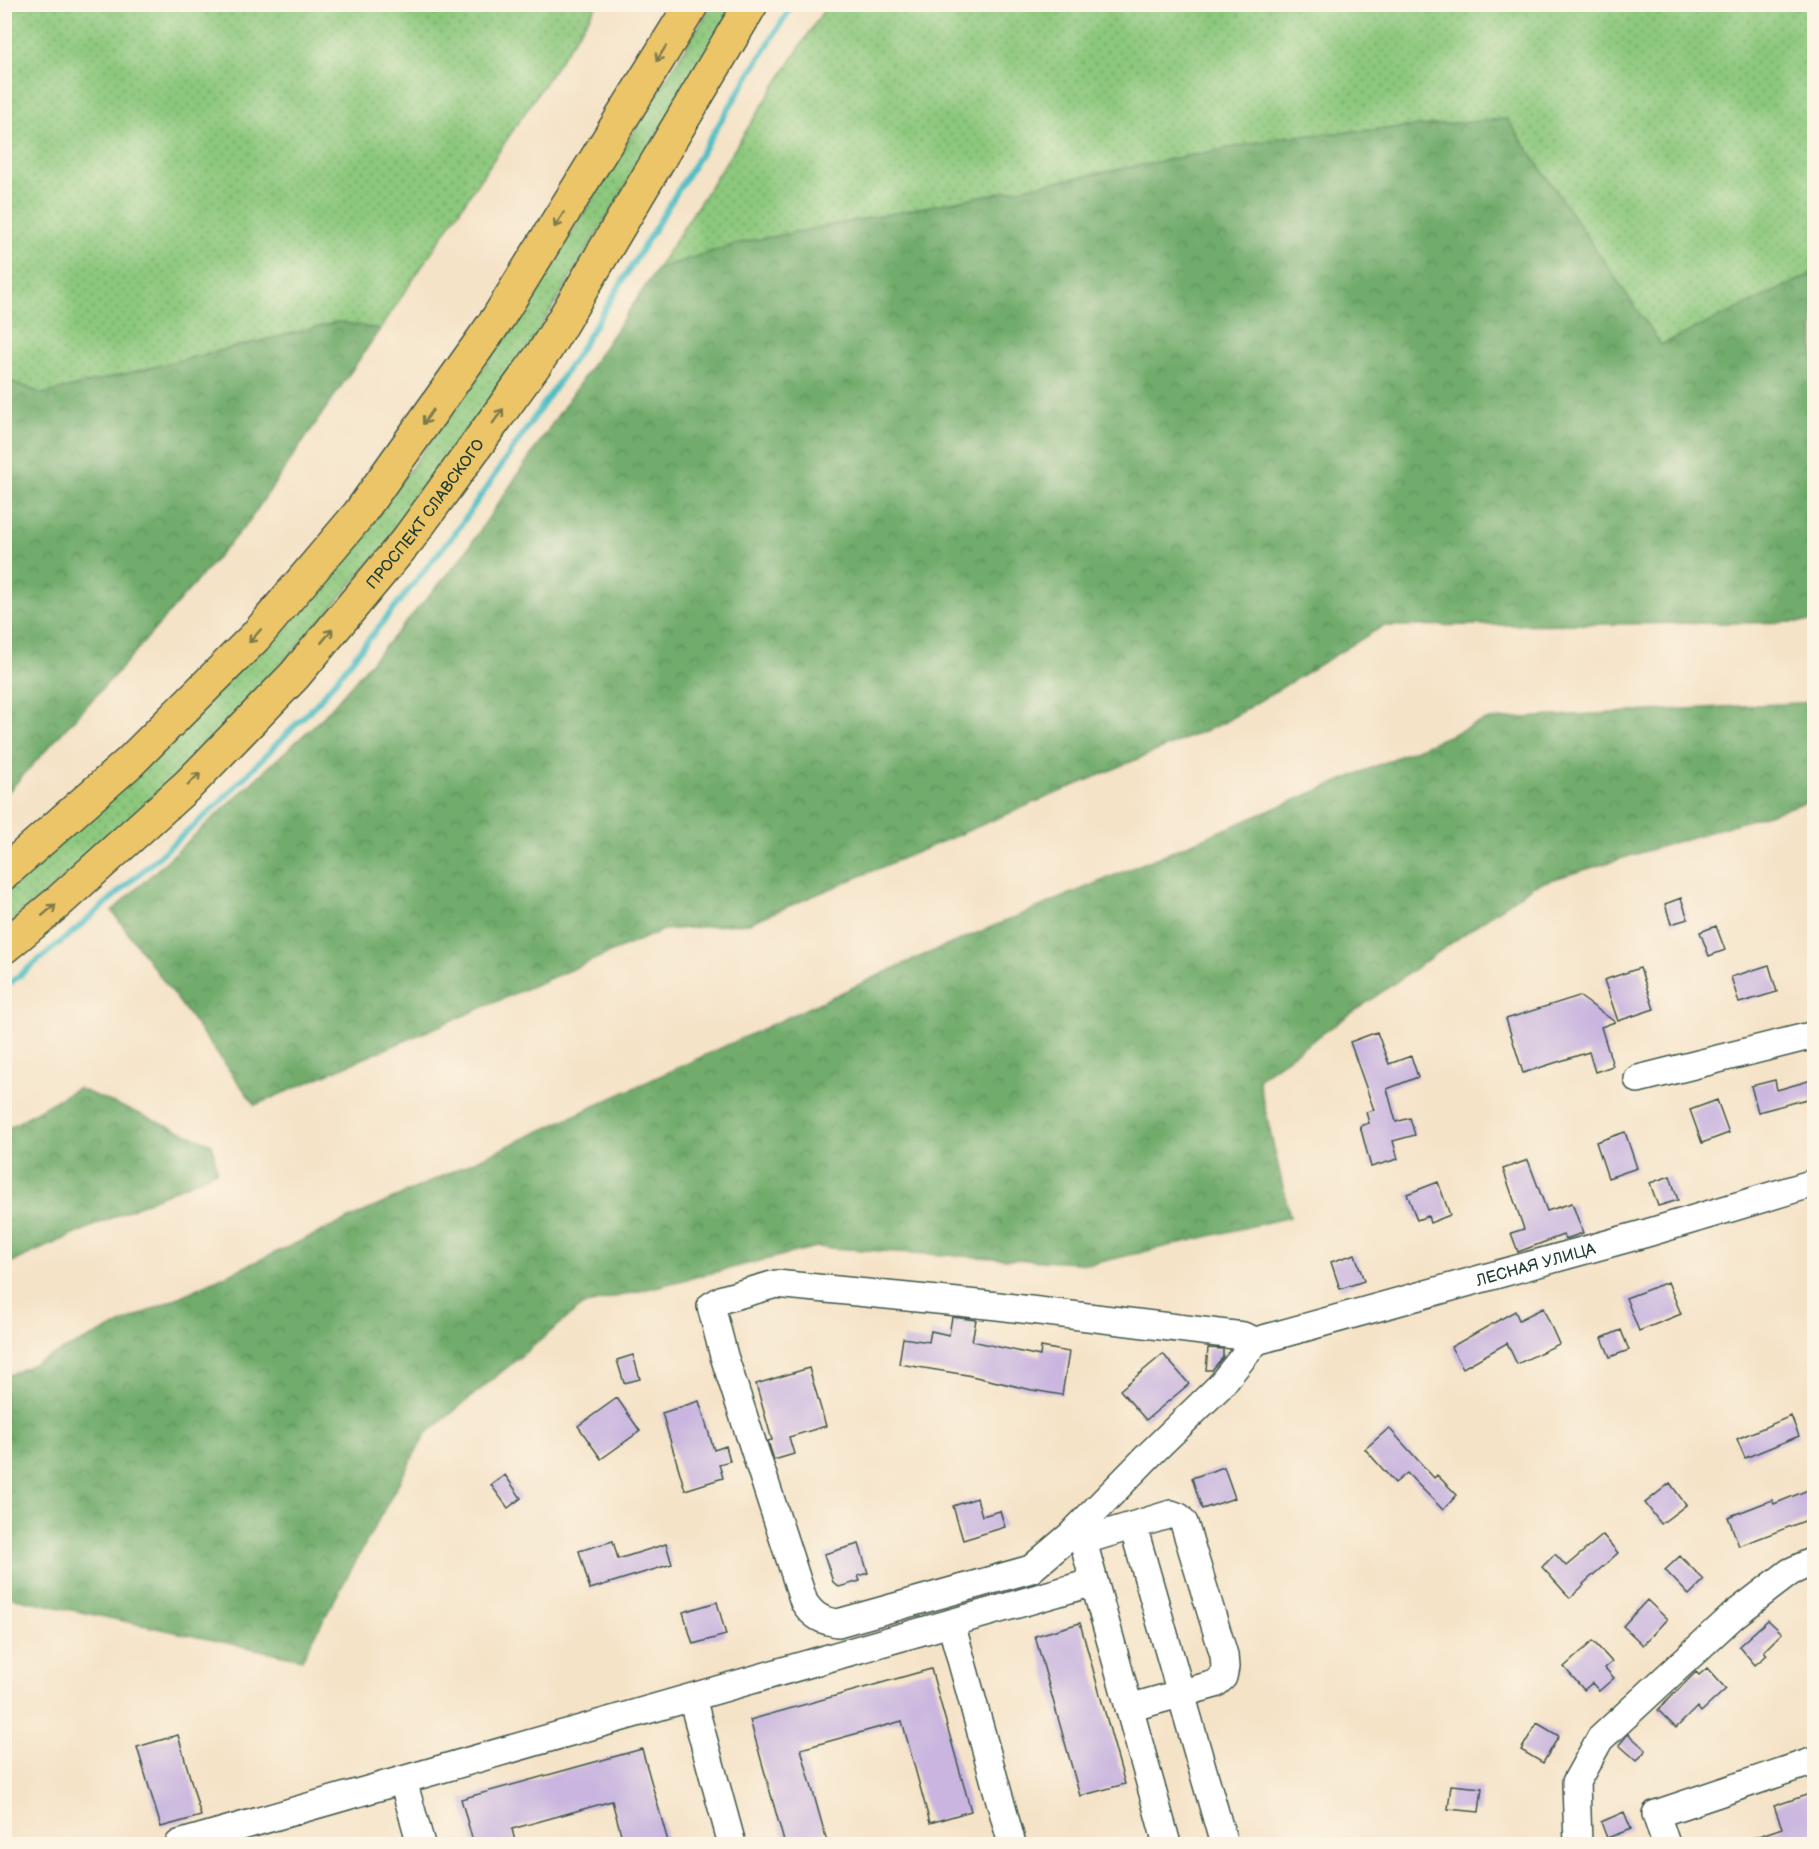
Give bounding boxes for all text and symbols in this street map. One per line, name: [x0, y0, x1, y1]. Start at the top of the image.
one-way arrow: [655, 45, 667, 62]
one-way arrow: [552, 211, 564, 228]
one-way arrow: [491, 408, 504, 424]
one-way arrow: [422, 409, 434, 425]
street label: ПРОСПЕКТ СЛАВСКОГО: [363, 435, 489, 593]
one-way arrow: [248, 628, 262, 643]
one-way arrow: [320, 628, 333, 644]
one-way arrow: [186, 772, 201, 787]
one-way arrow: [41, 904, 57, 917]
street label: ЛЕСНАЯ УЛИЦА: [1473, 1240, 1598, 1291]

